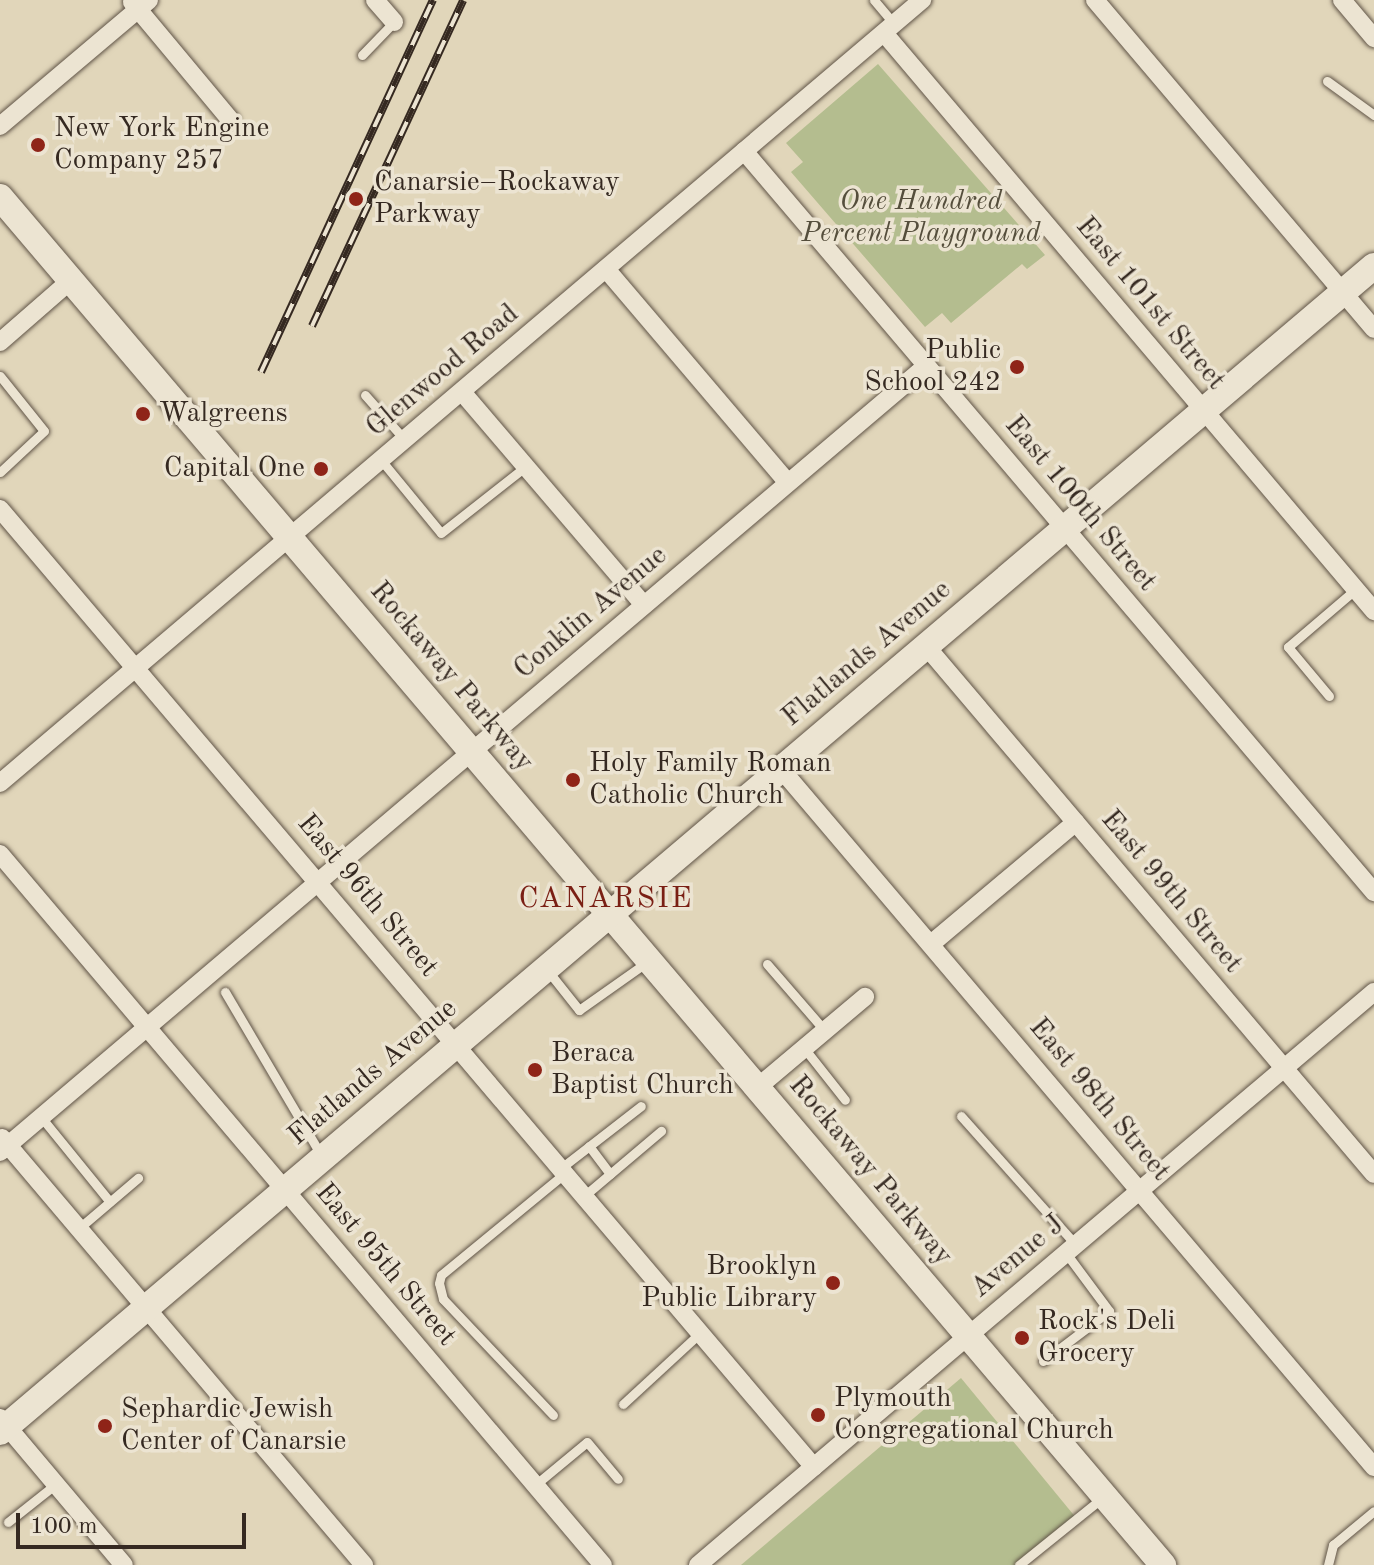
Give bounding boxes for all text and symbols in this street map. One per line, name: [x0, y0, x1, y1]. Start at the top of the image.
place label: New York Engine Company 257: [54, 112, 269, 178]
marker: New York Engine Company 257: [29, 136, 47, 154]
place label: Canarsie–Rockaway Parkway: [374, 166, 620, 232]
park label: One Hundred Percent Playground: [801, 185, 1041, 251]
marker: Canarsie–Rockaway Parkway: [345, 188, 367, 210]
street label: East 101st Street: [1068, 211, 1232, 397]
street label: Glenwood Road: [360, 297, 526, 445]
place label: Public School 242: [864, 334, 1001, 400]
marker: Public School 242: [1008, 358, 1026, 376]
place label: Walgreens: [159, 397, 288, 431]
marker: Walgreens: [134, 405, 152, 423]
street label: East 100th Street: [997, 409, 1163, 599]
place label: Capital One: [164, 452, 305, 486]
marker: Capital One: [312, 460, 330, 478]
street label: Conklin Avenue: [508, 539, 674, 687]
street label: Flatlands Avenue: [776, 574, 958, 734]
street label: Rockaway Parkway: [362, 575, 540, 779]
place label: Holy Family Roman Catholic Church: [589, 747, 831, 813]
marker: Holy Family Roman Catholic Church: [564, 771, 582, 789]
street label: East 99th Street: [1093, 804, 1249, 980]
street label: East 96th Street: [289, 808, 445, 984]
district label: CANARSIE: [518, 881, 694, 917]
street label: Flatlands Avenue: [282, 993, 464, 1153]
street label: East 98th Street: [1021, 1012, 1177, 1188]
place label: Beraca Baptist Church: [551, 1037, 734, 1103]
marker: Beraca Baptist Church: [526, 1061, 544, 1079]
street label: Rockaway Parkway: [781, 1069, 959, 1273]
street label: East 95th Street: [307, 1177, 463, 1353]
street label: Avenue J: [964, 1208, 1072, 1306]
place label: Brooklyn Public Library: [641, 1250, 817, 1316]
marker: Brooklyn Public Library: [824, 1274, 842, 1292]
place label: Rock's Deli Grocery: [1038, 1305, 1175, 1371]
marker: Rock's Deli Grocery: [1013, 1329, 1031, 1347]
place label: Plymouth Congregational Church: [834, 1382, 1114, 1448]
place label: Sephardic Jewish Center of Canarsie: [121, 1393, 346, 1459]
marker: Plymouth Congregational Church: [809, 1406, 827, 1424]
marker: Sephardic Jewish Center of Canarsie: [96, 1417, 114, 1435]
scale bar: [20, 1497, 250, 1547]
text: 100 m: [30, 1515, 98, 1539]

